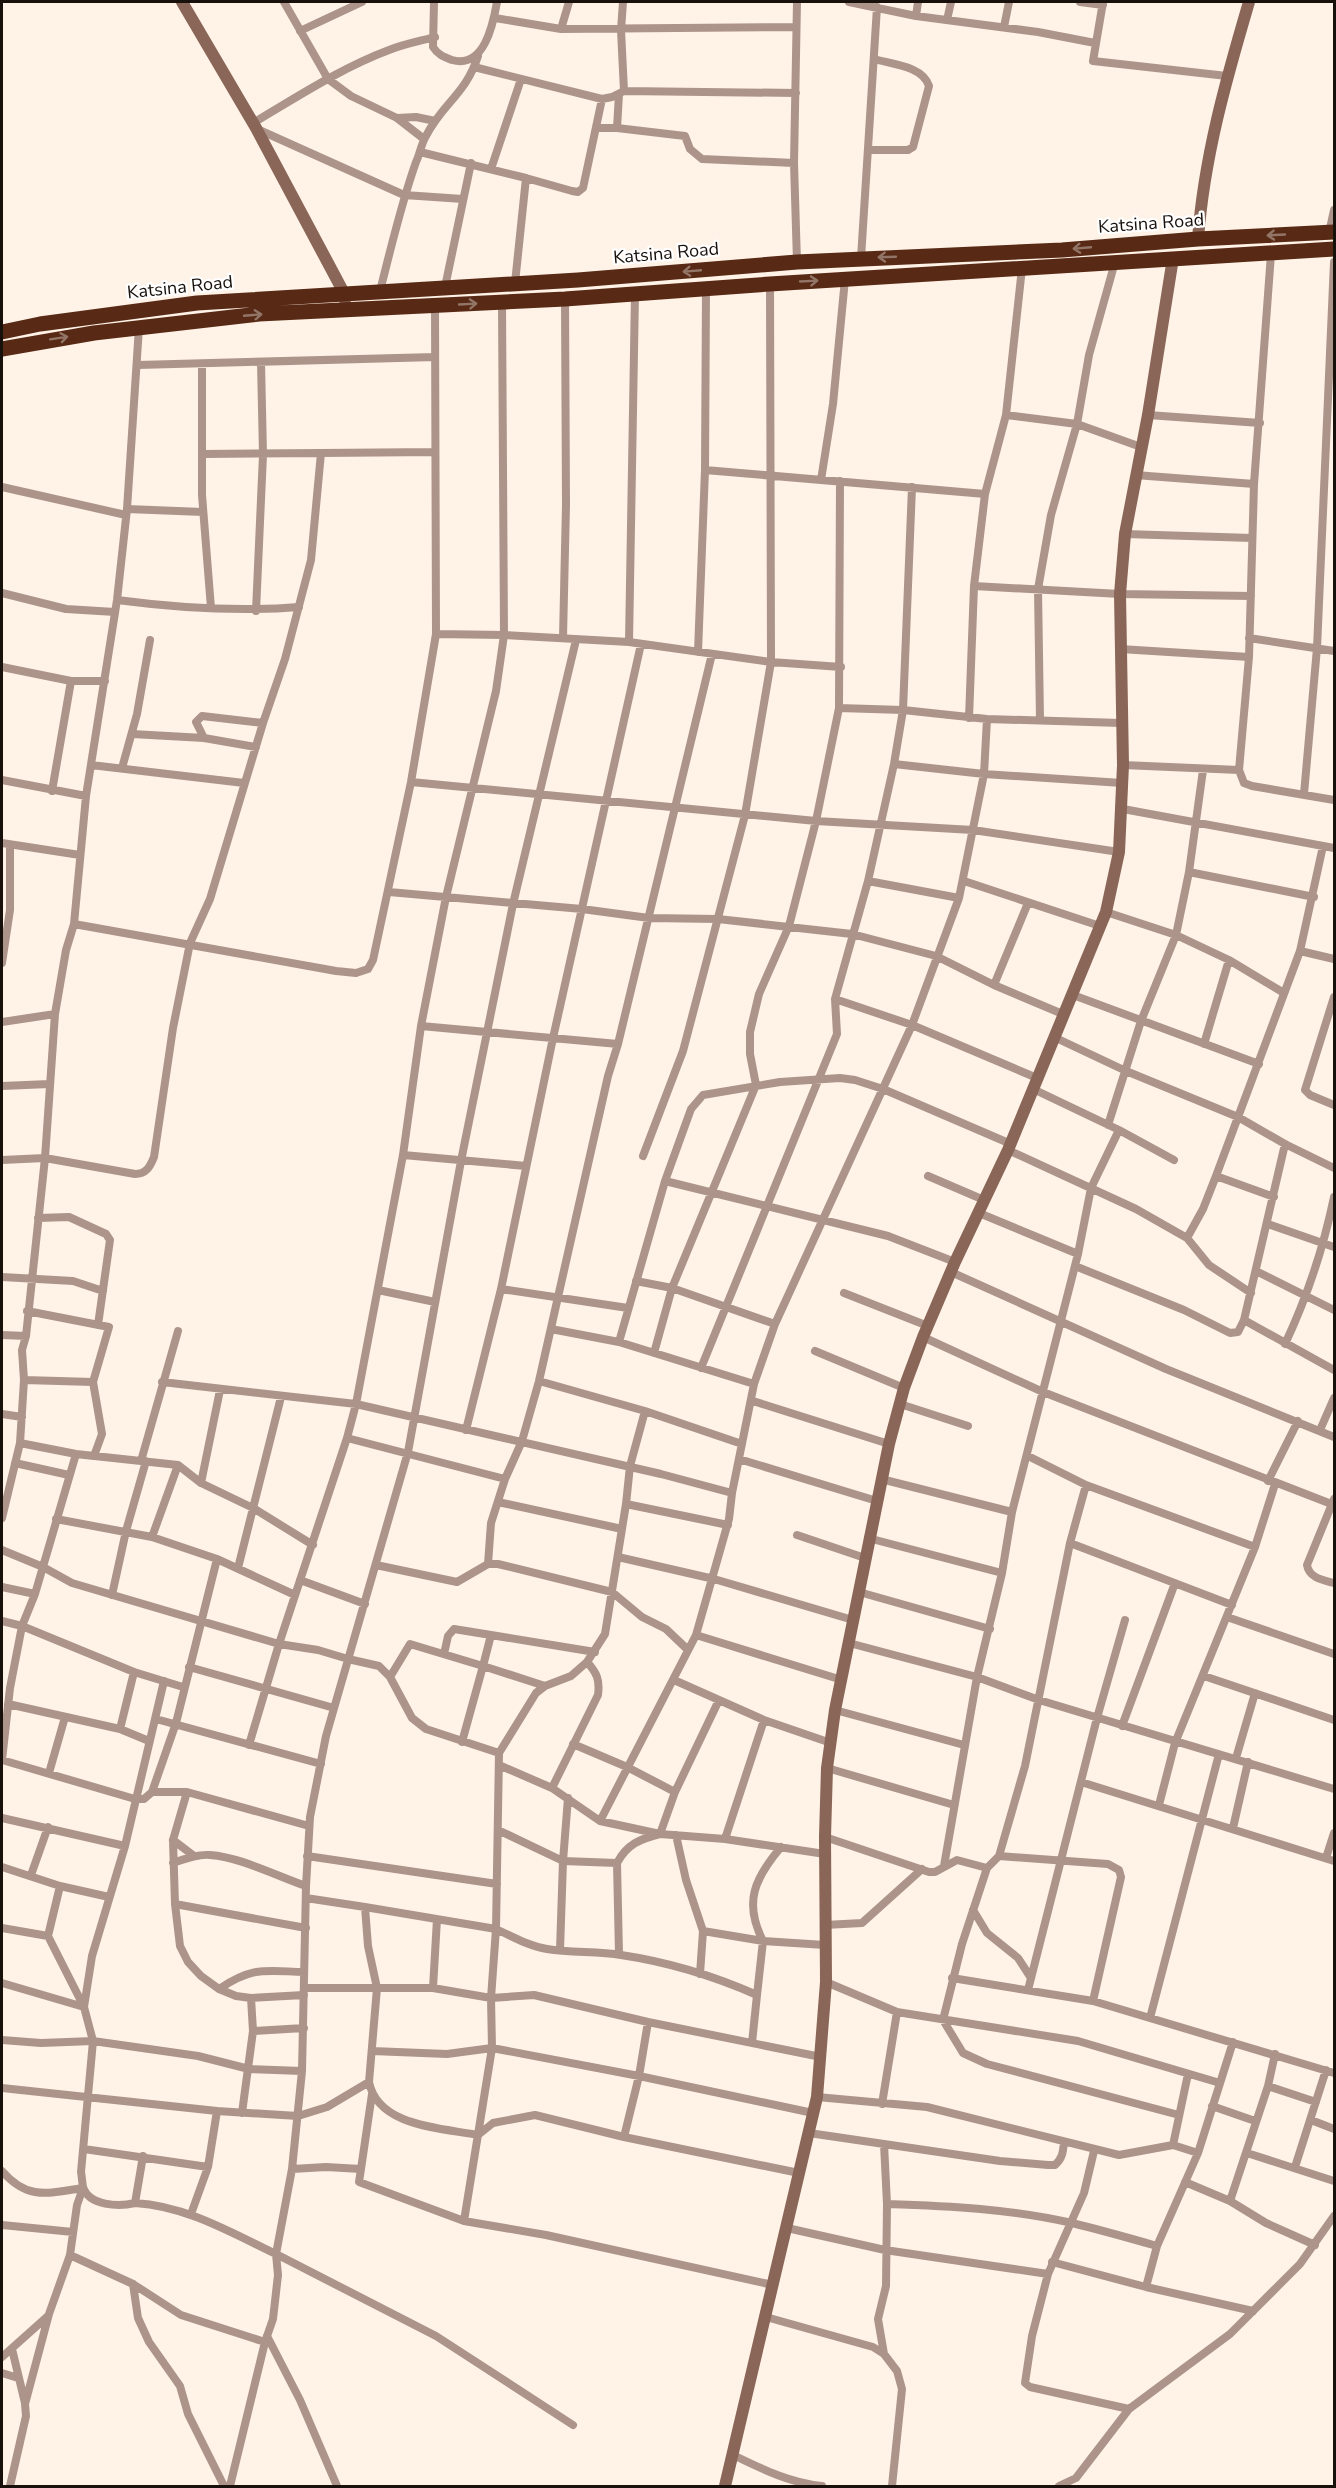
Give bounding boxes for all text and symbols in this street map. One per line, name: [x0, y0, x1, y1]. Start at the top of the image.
street label: Katsina Road: [1097, 207, 1205, 239]
one-way arrow: [1267, 229, 1287, 240]
street label: Katsina Road: [612, 236, 720, 270]
one-way arrow: [1072, 243, 1092, 254]
one-way arrow: [877, 252, 897, 263]
one-way arrow: [683, 266, 703, 277]
street label: Katsina Road: [126, 270, 234, 304]
one-way arrow: [799, 276, 819, 287]
one-way arrow: [458, 298, 478, 309]
one-way arrow: [242, 309, 262, 320]
one-way arrow: [49, 332, 68, 343]

